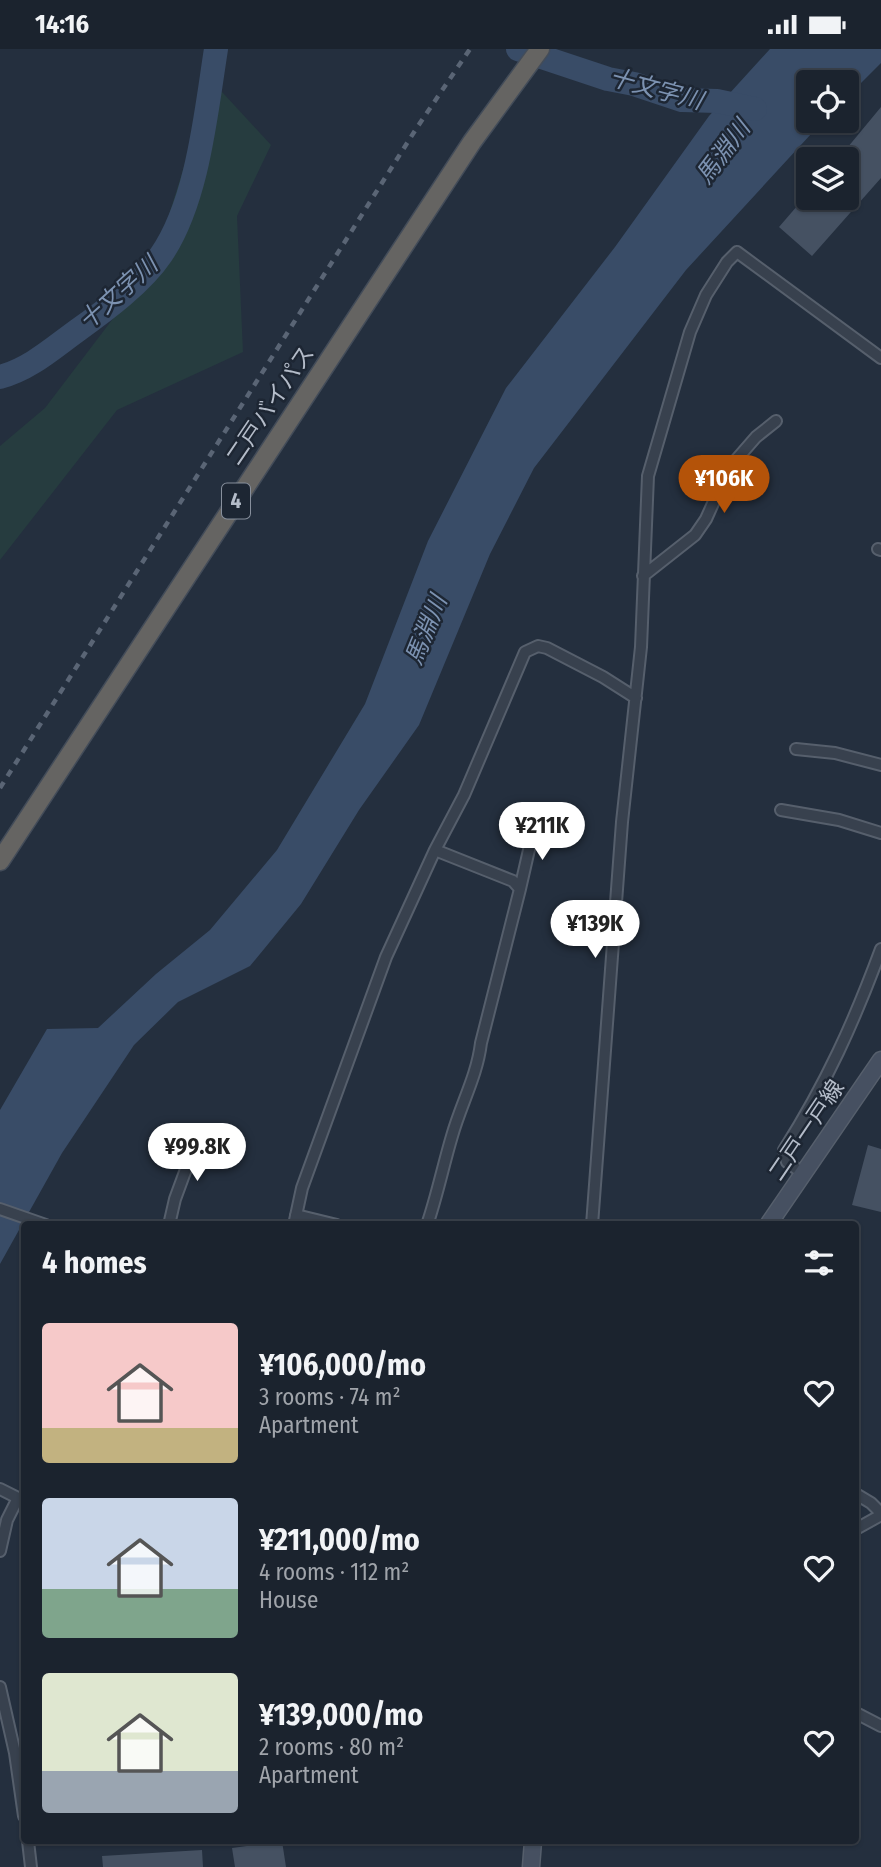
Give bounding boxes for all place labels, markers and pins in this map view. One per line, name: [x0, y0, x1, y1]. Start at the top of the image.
pin: ¥106K: [675, 455, 773, 515]
pin: ¥211K: [493, 803, 591, 862]
pin: ¥139K: [546, 901, 644, 960]
pin: ¥99.8K: [140, 1123, 254, 1183]

